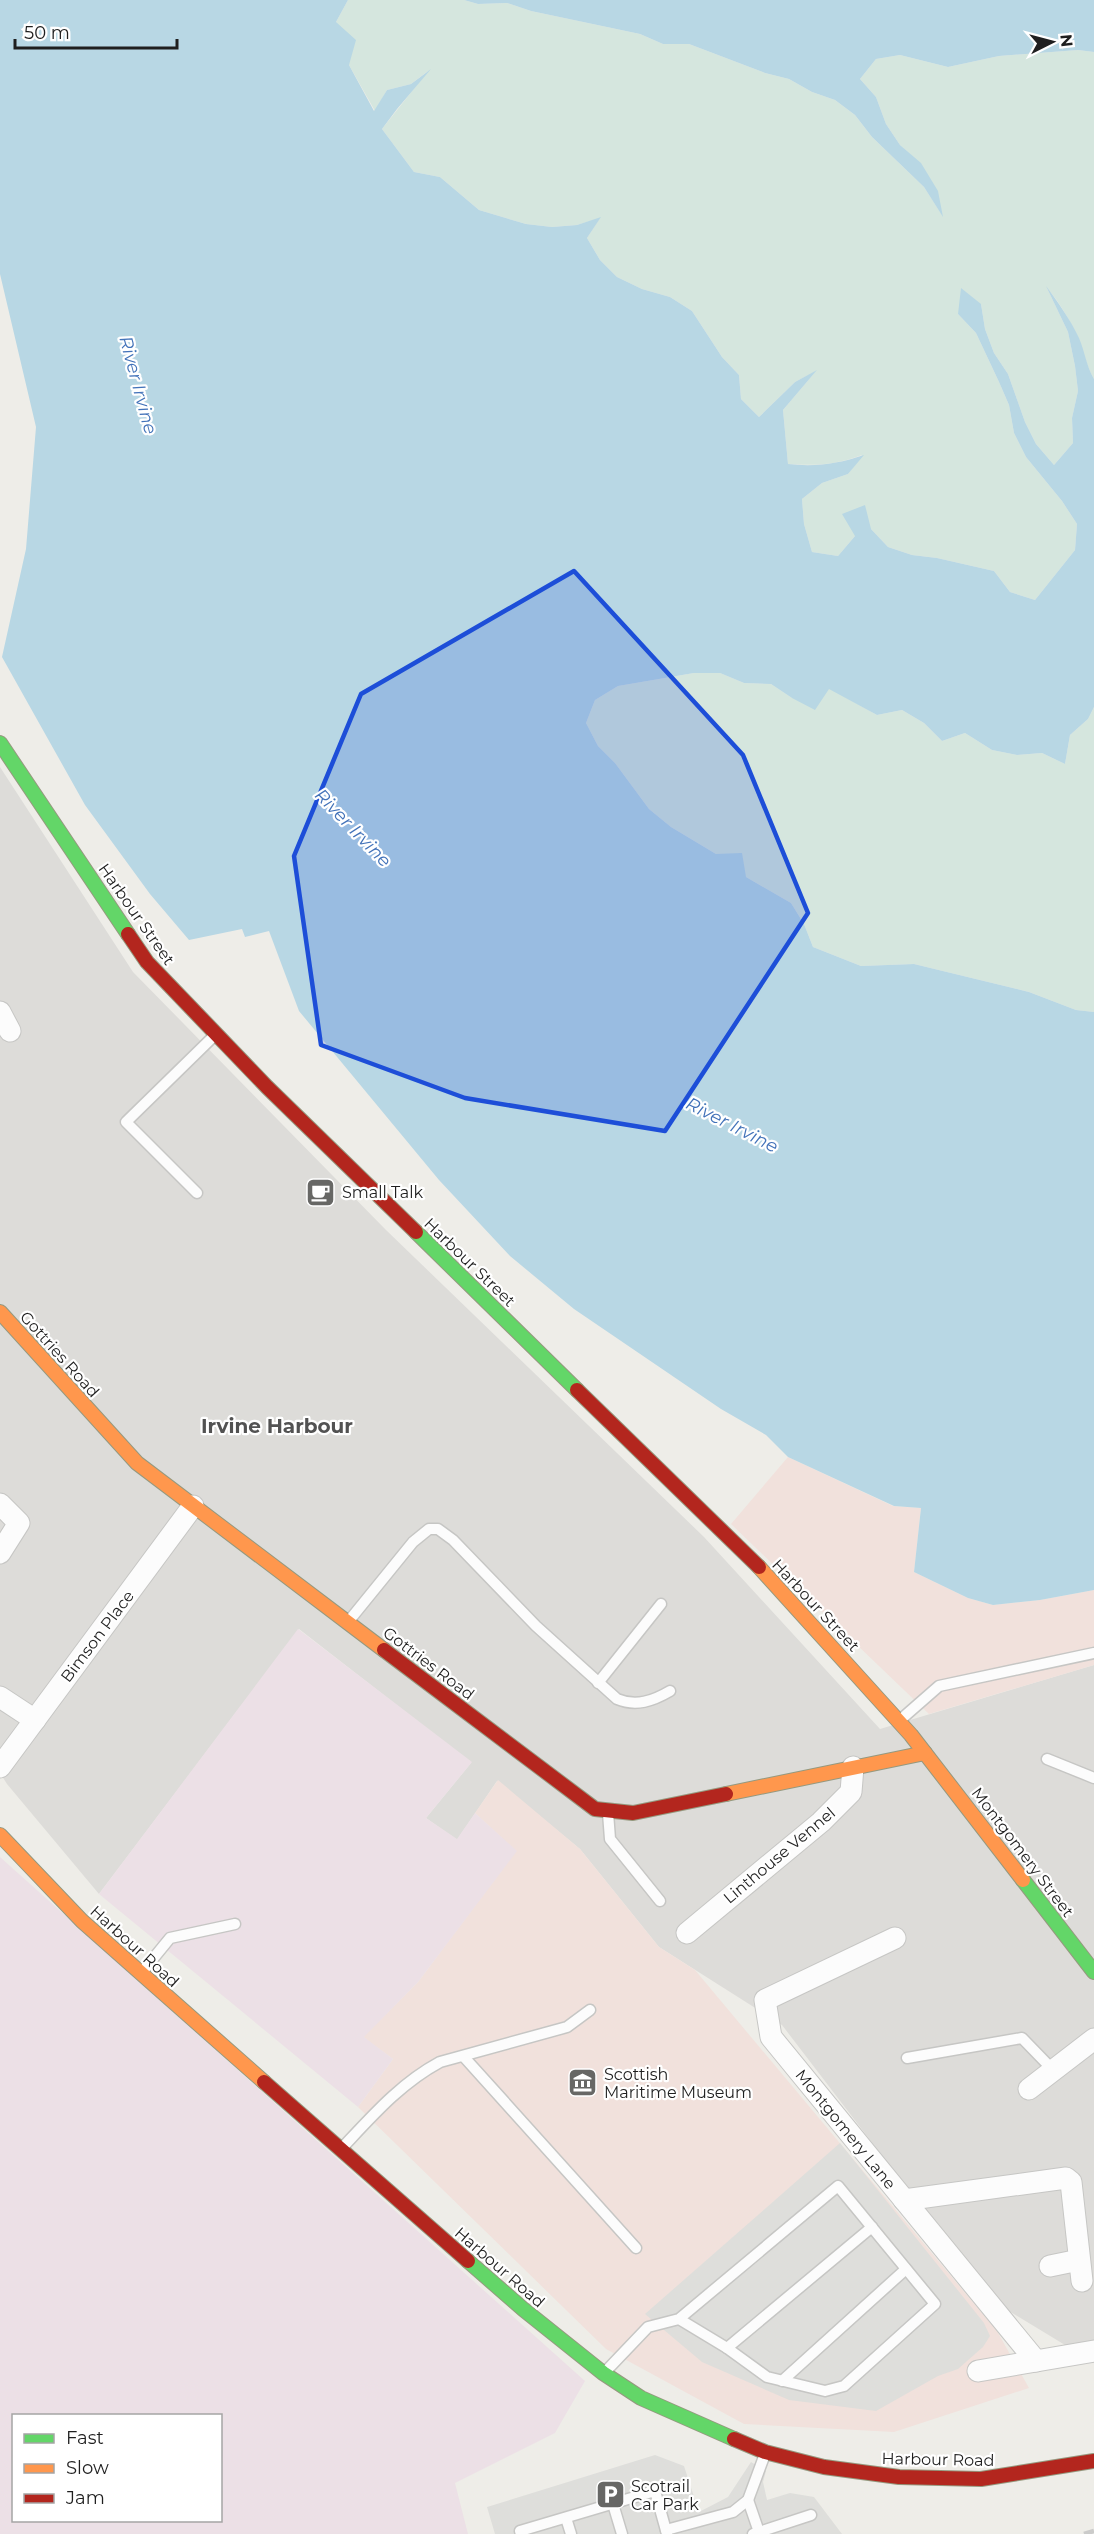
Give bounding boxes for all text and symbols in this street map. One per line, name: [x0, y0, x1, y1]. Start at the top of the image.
scale bar: [15, 12, 177, 50]
north arrow: [1022, 12, 1082, 72]
text: 50 m: [24, 22, 70, 44]
text: N: [1056, 33, 1077, 48]
water label: River Irvine: [114, 334, 162, 437]
water label: River Irvine: [310, 784, 396, 872]
street label: Harbour Street: [95, 860, 179, 969]
water label: River Irvine: [682, 1092, 782, 1158]
cafe icon: Small Talk: [305, 1176, 337, 1208]
place label: Small Talk: [342, 1183, 424, 1202]
street label: Harbour Street: [420, 1214, 520, 1311]
street label: Gottries Road: [16, 1307, 103, 1401]
district label: Irvine Harbour: [201, 1414, 353, 1438]
street label: Harbour Street: [768, 1555, 864, 1656]
street label: Bimson Place: [57, 1587, 138, 1686]
street label: Gottries Road: [379, 1623, 478, 1704]
street label: Montgomery Street: [968, 1784, 1078, 1921]
street label: Linthouse Vennel: [720, 1803, 839, 1908]
street label: Harbour Road: [86, 1902, 183, 1991]
place label: Scottish Maritime Museum: [604, 2065, 752, 2102]
street label: Montgomery Lane: [792, 2066, 900, 2193]
museum icon: Scottish Maritime Museum: [567, 2067, 599, 2099]
street label: Harbour Road: [451, 2223, 548, 2312]
legend: [12, 2414, 222, 2522]
text: Fast: [66, 2427, 104, 2449]
street label: Harbour Road: [881, 2449, 995, 2470]
text: Slow: [66, 2457, 109, 2479]
place label: Scotrail Car Park: [631, 2477, 699, 2514]
parking icon: Scotrail Car Park: [594, 2479, 626, 2511]
text: Jam: [65, 2487, 105, 2509]

